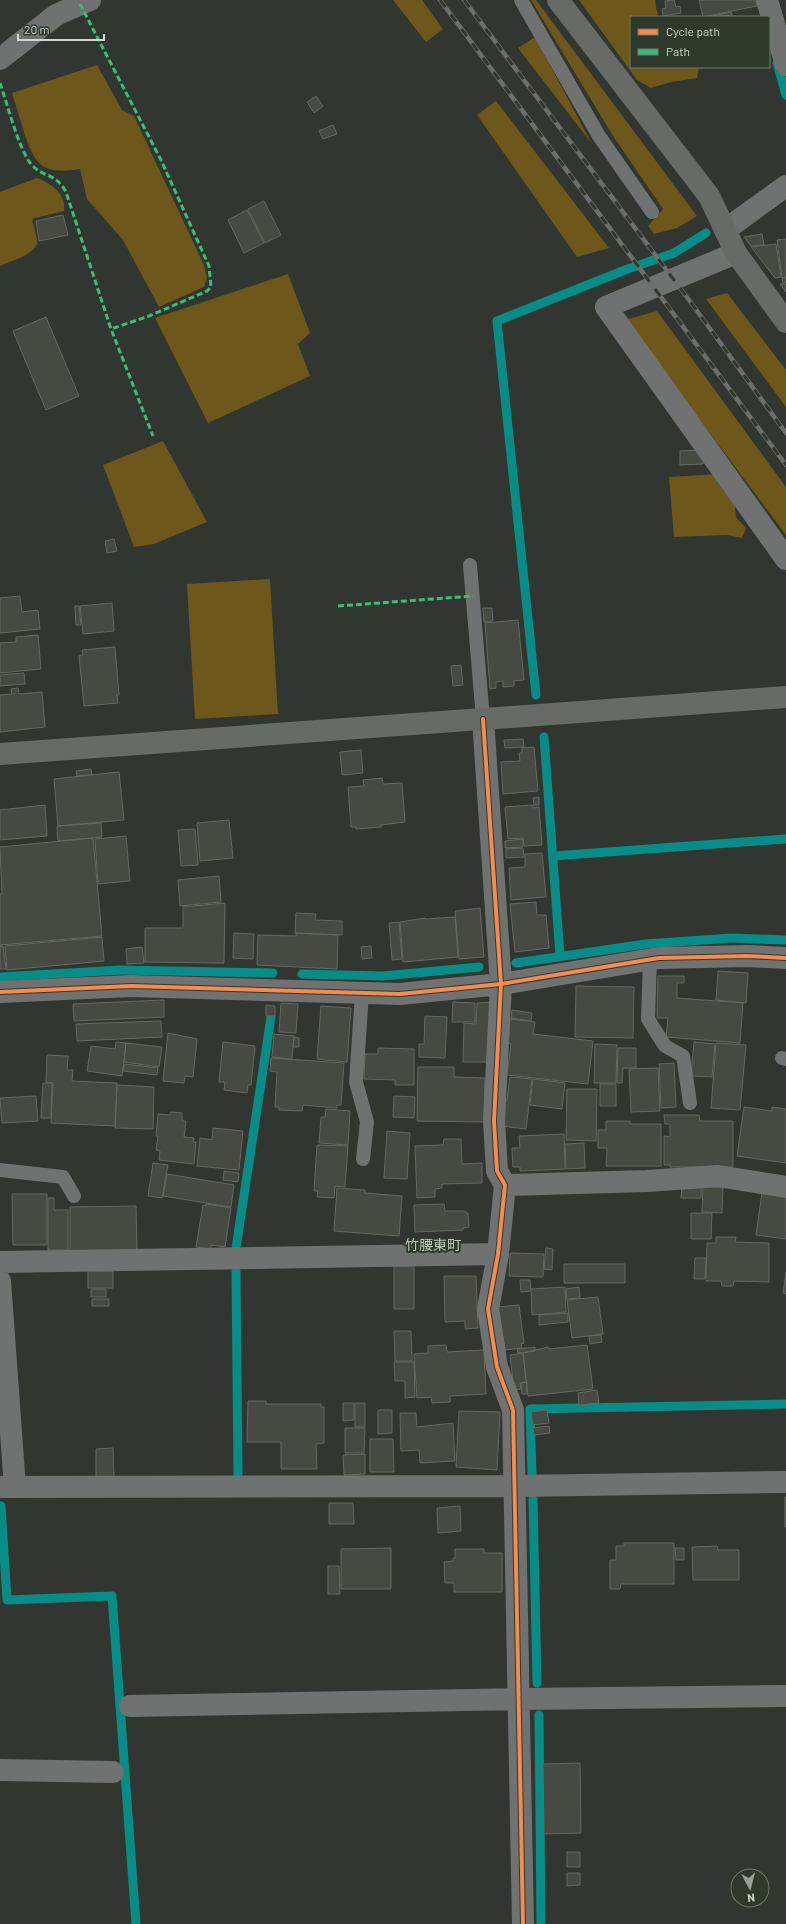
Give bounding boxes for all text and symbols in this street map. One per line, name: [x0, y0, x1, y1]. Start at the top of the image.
scale bar: [18, 16, 104, 42]
legend: [630, 16, 770, 68]
text: 20 m: [24, 22, 50, 36]
text: Cycle path: [666, 24, 720, 38]
text: Path: [666, 44, 690, 58]
district label: 竹腰東町: [405, 1236, 461, 1253]
north arrow: [730, 1868, 770, 1908]
text: N: [747, 1892, 756, 1905]

